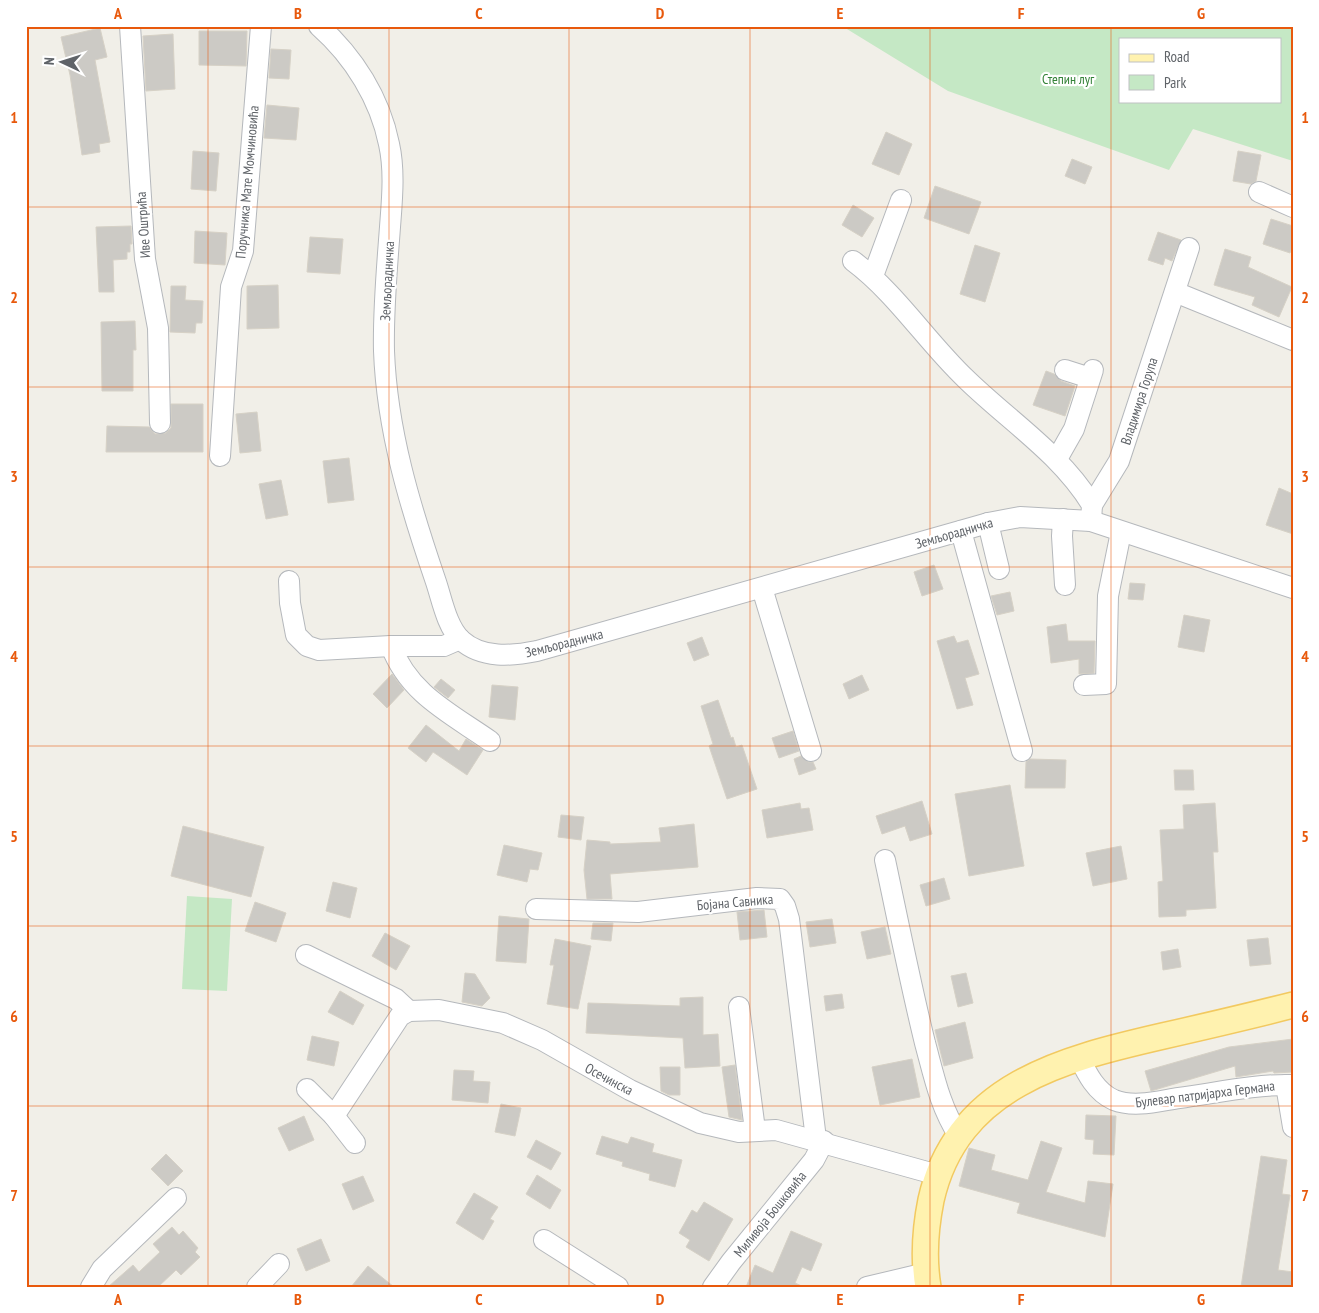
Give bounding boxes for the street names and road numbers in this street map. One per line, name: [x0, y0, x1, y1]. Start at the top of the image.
street label: Поручника Мате Момчиновића: [231, 105, 263, 259]
street label: Иве Оштрића: [132, 191, 154, 259]
street label: Земљорадничка: [376, 241, 398, 321]
street label: Владимира Горупа: [1116, 355, 1162, 447]
street label: Земљорадничка: [913, 513, 995, 553]
street label: Земљорадничка: [523, 625, 605, 661]
street label: Бојана Савника: [696, 890, 774, 914]
street label: Осечинска: [582, 1059, 636, 1099]
street label: Булевар патријарха Германа: [1134, 1077, 1276, 1111]
street label: Миливоја Бошковића: [730, 1167, 810, 1261]

